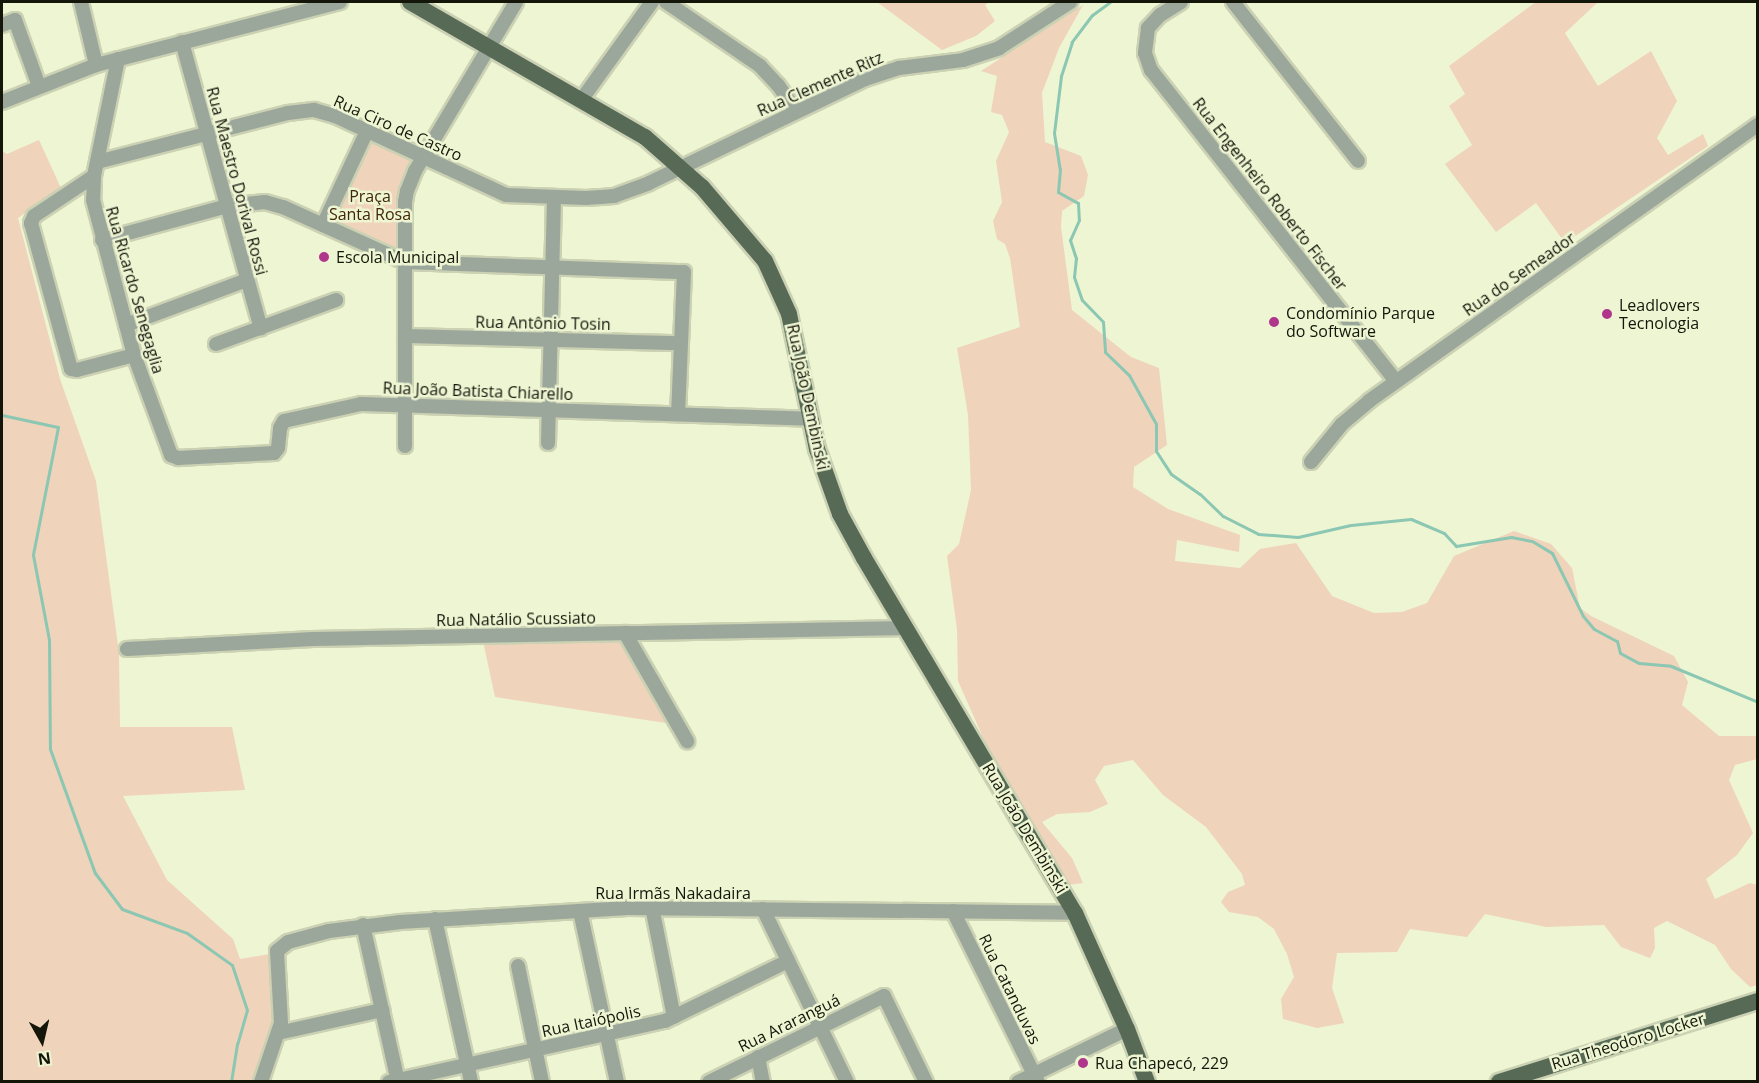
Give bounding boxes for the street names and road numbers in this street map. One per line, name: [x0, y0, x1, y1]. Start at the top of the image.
street label: Rua Clemente Ritz: [754, 48, 886, 120]
street label: Rua Maestro Dorival Rossi: [203, 85, 271, 277]
street label: Rua Ciro de Castro: [331, 91, 465, 165]
street label: Rua Engenheiro Roberto Fischer: [1189, 94, 1351, 294]
street label: Rua Ricardo Senegaglia: [102, 204, 168, 376]
street label: Rua do Semeador: [1459, 228, 1579, 320]
street label: Rua Antônio Tosin: [475, 312, 611, 334]
street label: Rua João Dembinski: [783, 322, 833, 472]
street label: Rua João Batista Chiarello: [382, 378, 574, 404]
street label: Rua Natálio Scussiato: [436, 608, 596, 630]
street label: Rua João Dembinski: [979, 759, 1071, 897]
street label: Rua Irmãs Nakadaira: [595, 883, 751, 903]
street label: Rua Catanduvas: [975, 931, 1045, 1047]
street label: Rua Araranguá: [735, 990, 843, 1056]
street label: Rua Itaiópolis: [540, 1001, 642, 1041]
street label: Rua Theodoro Locker: [1549, 1009, 1707, 1073]

